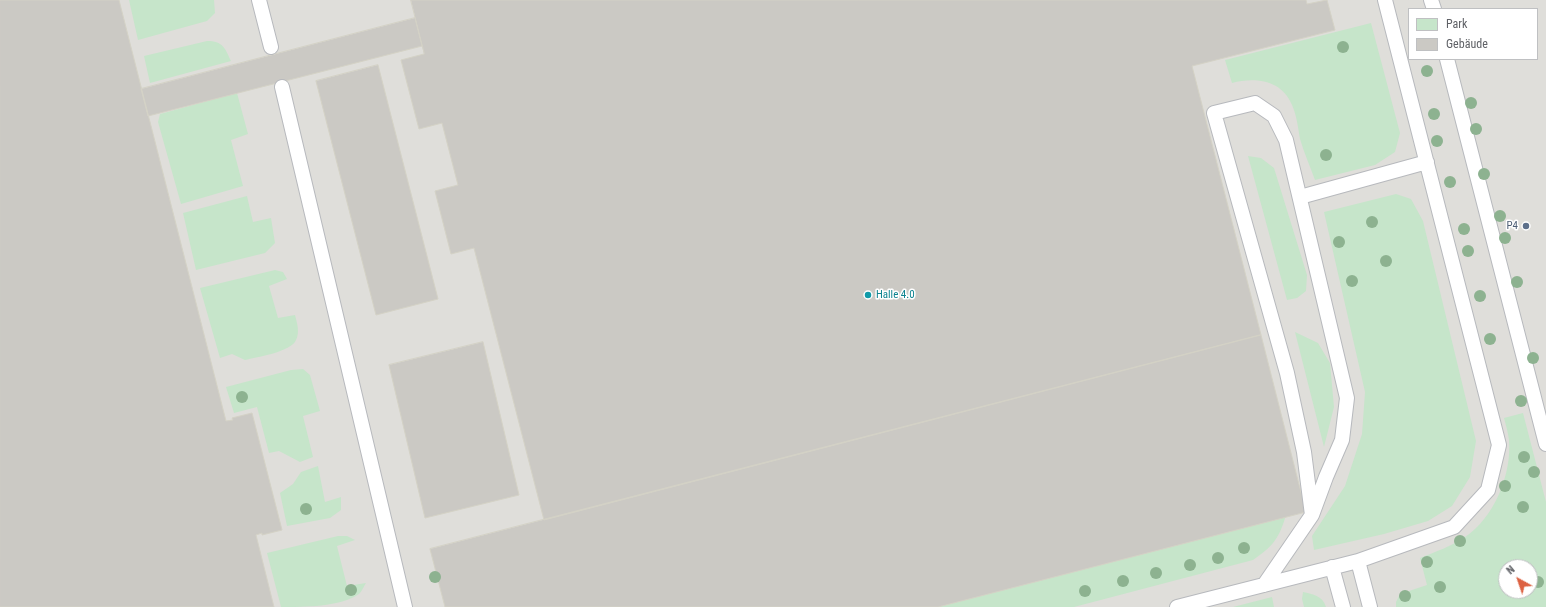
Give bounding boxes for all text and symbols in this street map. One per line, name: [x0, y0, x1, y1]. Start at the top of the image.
legend: [1408, 8, 1538, 60]
text: Park: [1446, 17, 1467, 31]
text: Gebäude: [1446, 37, 1488, 51]
place label: P4: [1506, 219, 1518, 233]
marker: P4: [1521, 221, 1531, 231]
place label: Halle 4.0: [876, 288, 915, 302]
marker: Halle 4.0: [863, 290, 873, 300]
north arrow: [1498, 559, 1538, 599]
text: N: [1504, 563, 1517, 577]

